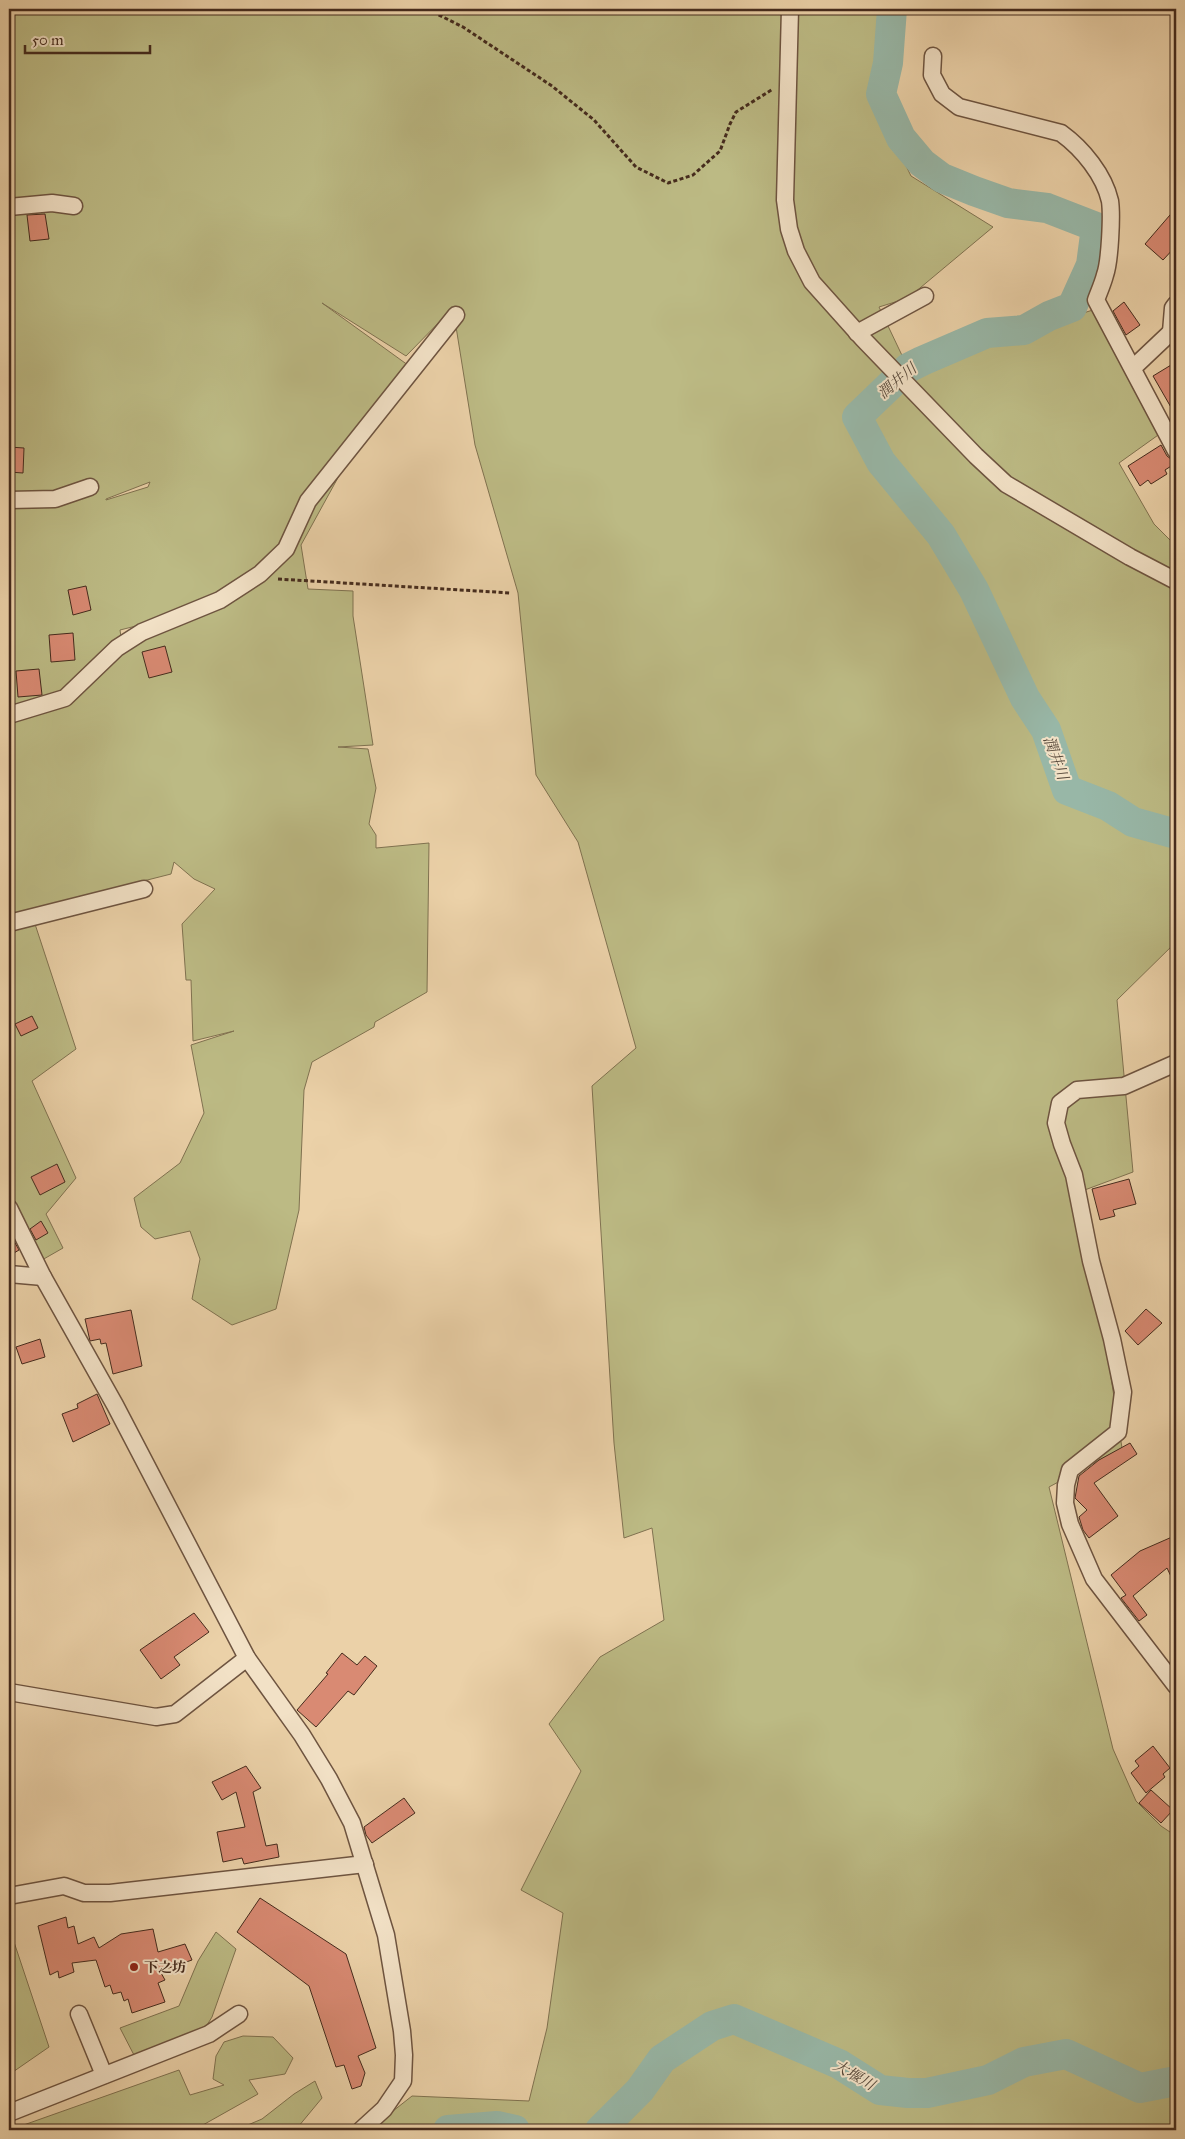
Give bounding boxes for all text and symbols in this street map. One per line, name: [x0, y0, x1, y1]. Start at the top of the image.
scale bar: [25, 22, 150, 54]
text: 50 m: [32, 31, 64, 49]
water label: 潤井川: [874, 358, 922, 402]
water label: 潤井川: [1040, 734, 1073, 784]
place label: 下之坊: [144, 1959, 186, 1976]
marker: 下之坊: [128, 1961, 140, 1973]
water label: 大堰川: [830, 2056, 880, 2095]

